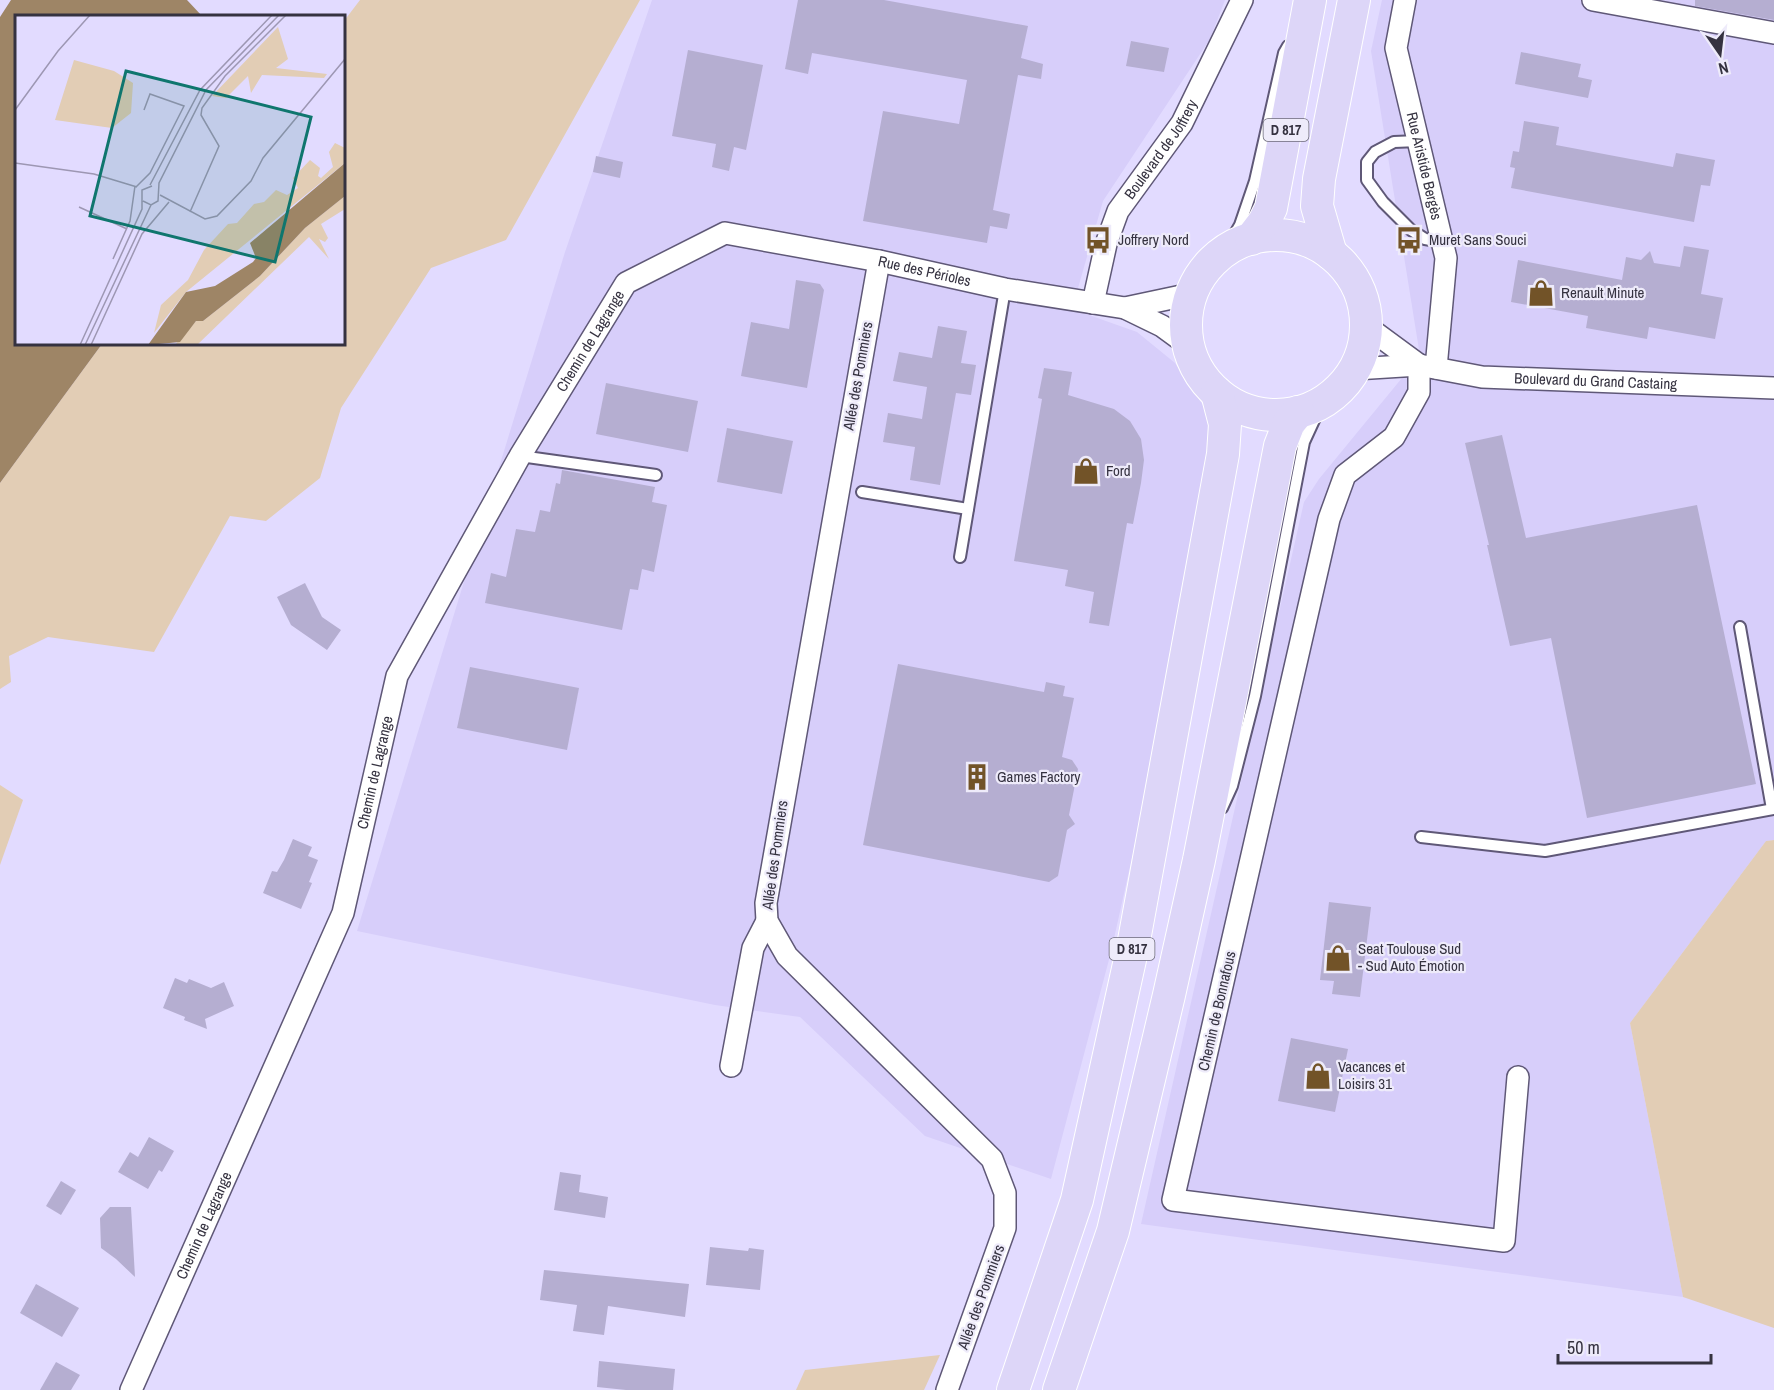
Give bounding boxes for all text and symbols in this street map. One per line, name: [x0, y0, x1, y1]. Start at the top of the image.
inset map: [15, 15, 345, 345]
north arrow: [1690, 24, 1750, 84]
text: N: [1716, 57, 1731, 80]
street label: Boulevard de Joffrery: [1119, 95, 1202, 203]
street label: Rue Aristide Bergès: [1402, 110, 1448, 222]
road number: D 817: [1264, 119, 1308, 141]
bus stop icon: Joffrery Nord: [1083, 225, 1113, 255]
bus stop icon: Muret Sans Souci: [1394, 225, 1424, 255]
place label: Joffrery Nord: [1118, 229, 1189, 250]
place label: Muret Sans Souci: [1429, 229, 1527, 250]
street label: Rue des Périoles: [876, 250, 973, 291]
shop icon: Renault Minute: [1526, 278, 1556, 308]
place label: Renault Minute: [1561, 282, 1645, 303]
street label: Chemin de Lagrange: [551, 286, 629, 396]
street label: Allée des Pommiers: [837, 320, 877, 433]
street label: Boulevard du Grand Castaing: [1514, 367, 1678, 394]
shop icon: Ford: [1071, 456, 1101, 486]
place label: Ford: [1106, 460, 1131, 481]
street label: Chemin de Lagrange: [351, 714, 398, 831]
building icon: Games Factory: [962, 762, 992, 792]
place label: Games Factory: [997, 766, 1081, 787]
street label: Allée des Pommiers: [756, 799, 793, 912]
road number: D 817: [1110, 938, 1154, 960]
place label: Seat Toulouse Sud - Sud Auto Émotion: [1358, 938, 1465, 976]
shop icon: Seat Toulouse Sud - Sud Auto Émotion: [1323, 943, 1353, 973]
street label: Chemin de Bonnafous: [1193, 949, 1241, 1073]
place label: Vacances et Loisirs 31: [1338, 1056, 1405, 1094]
shop icon: Vacances et Loisirs 31: [1303, 1061, 1333, 1091]
street label: Chemin de Lagrange: [171, 1168, 237, 1282]
street label: Allée des Pommiers: [951, 1242, 1009, 1353]
scale bar: [1558, 1327, 1711, 1365]
text: 50 m: [1567, 1335, 1600, 1360]

